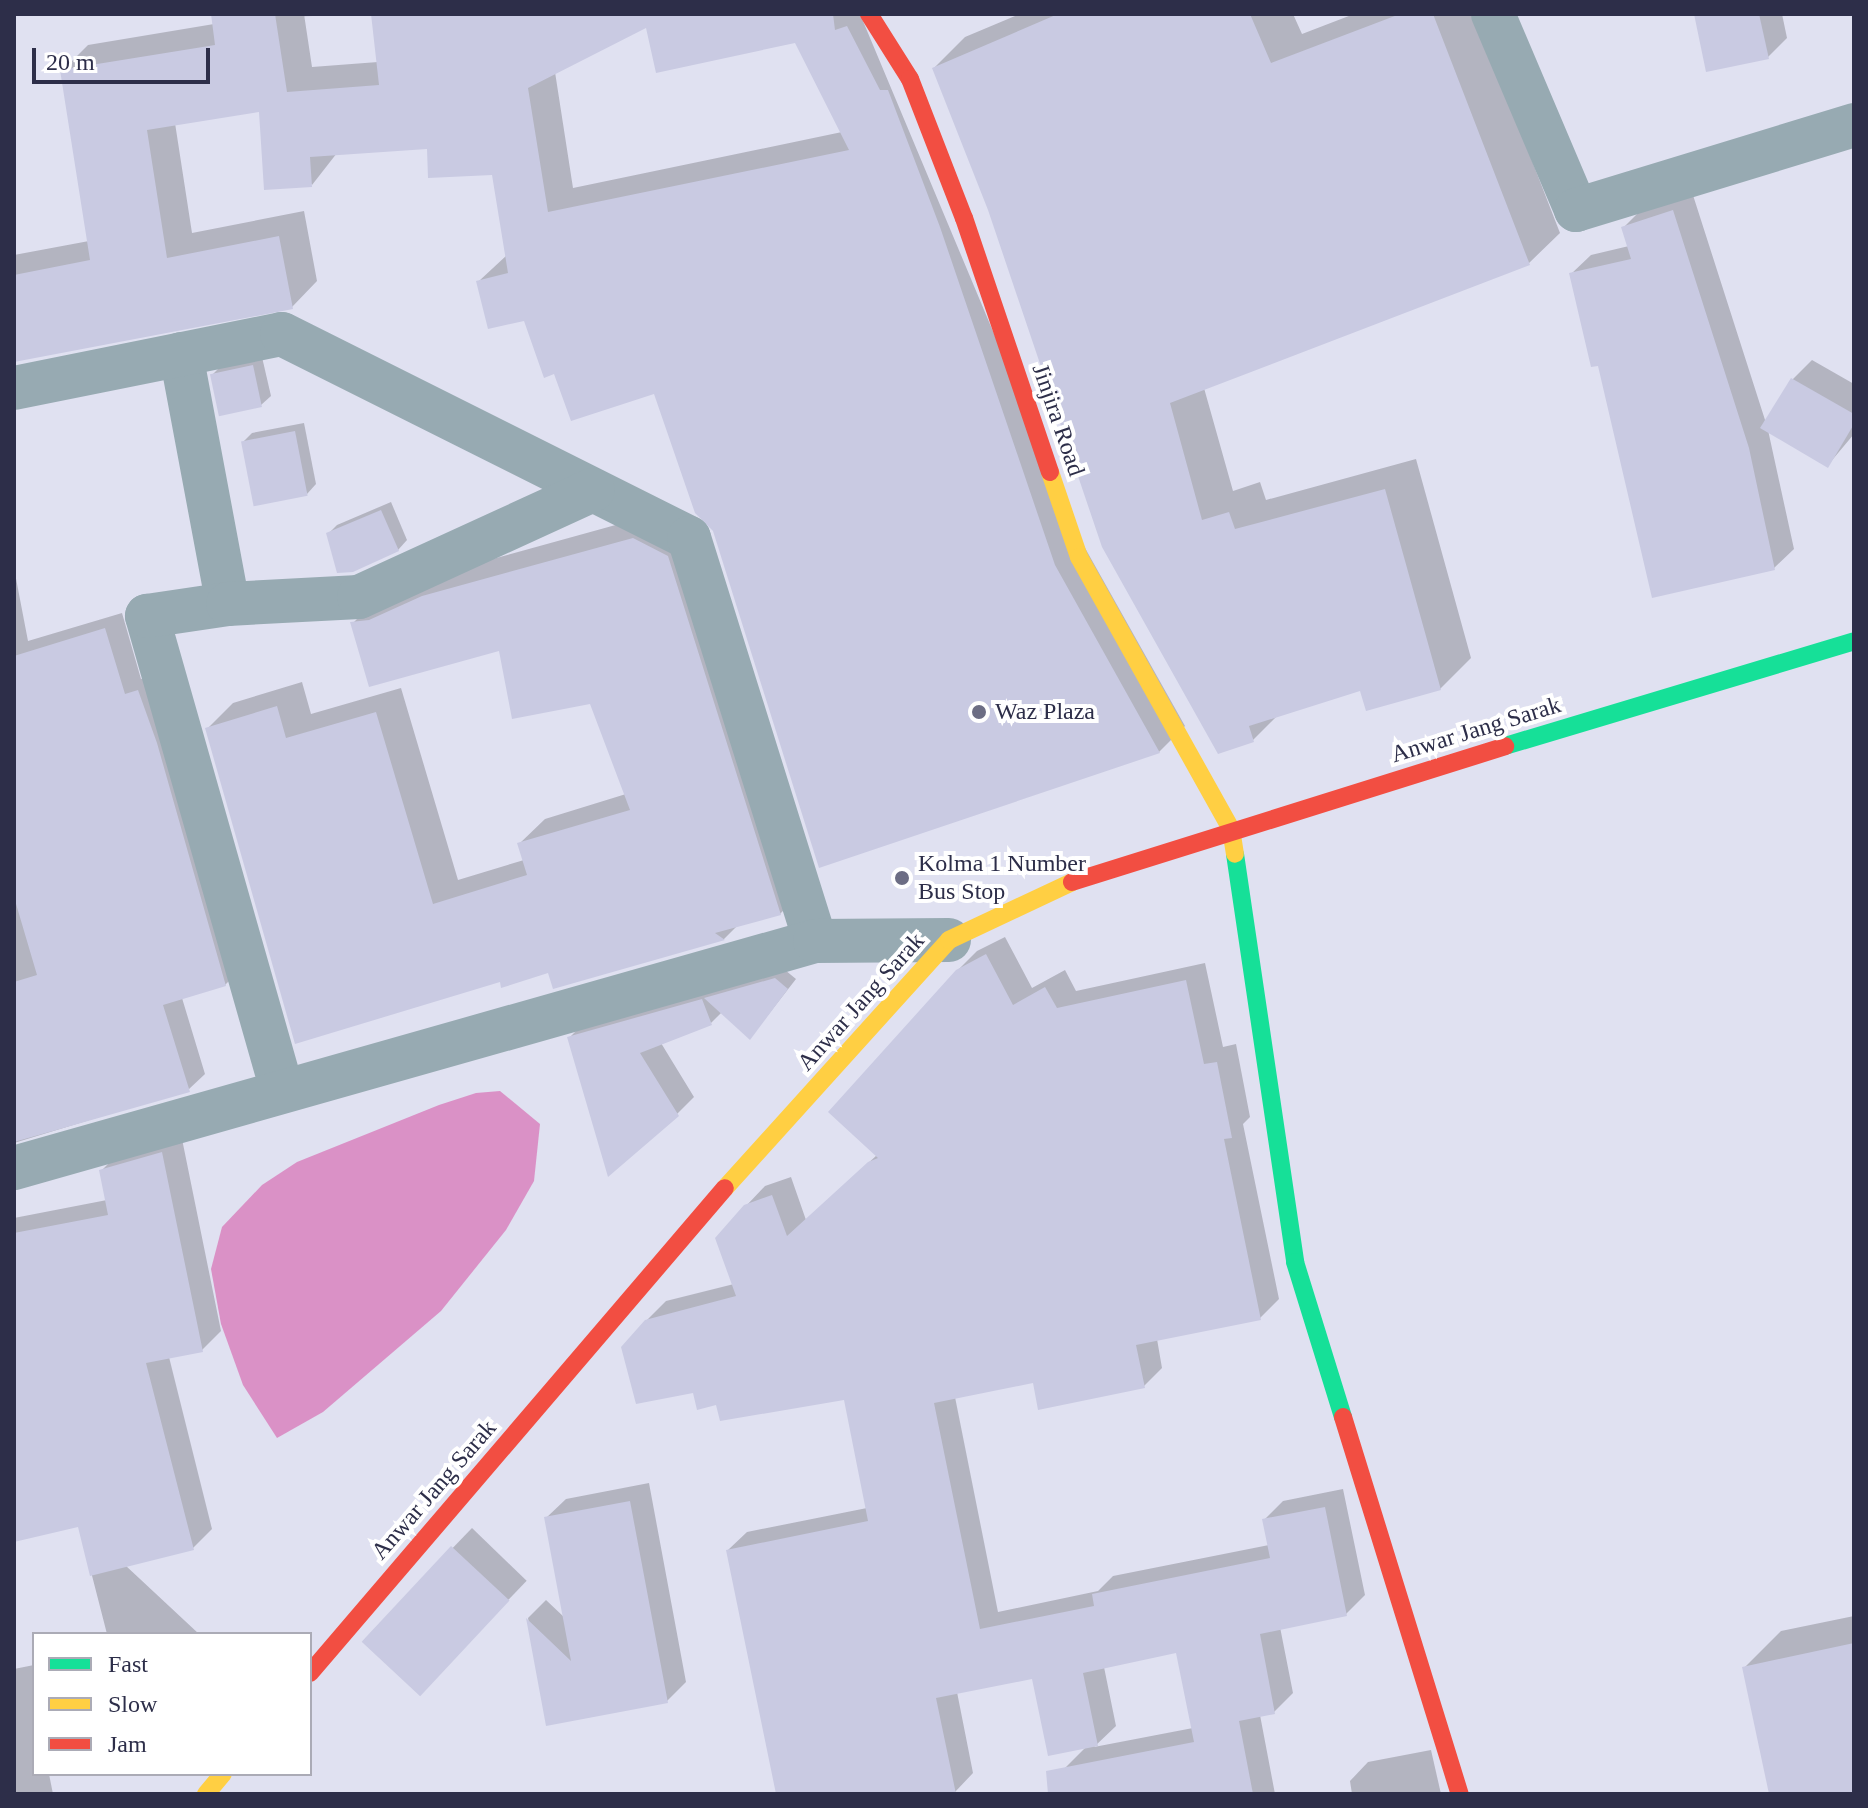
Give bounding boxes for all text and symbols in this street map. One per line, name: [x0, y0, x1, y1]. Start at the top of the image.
scale bar: [36, 32, 214, 82]
text: 20 m: [46, 49, 95, 75]
street label: Jinjira Road: [1025, 360, 1091, 480]
street label: Anwar Jang Sarak: [1388, 691, 1564, 769]
place label: Waz Plaza: [995, 698, 1095, 726]
marker: Waz Plaza: [970, 703, 988, 721]
place label: Kolma 1 Number Bus Stop: [918, 850, 1086, 906]
marker: Kolma 1 Number Bus Stop: [893, 869, 911, 887]
street label: Anwar Jang Sarak: [791, 927, 931, 1077]
street label: Anwar Jang Sarak: [365, 1414, 503, 1566]
legend: [32, 1632, 312, 1776]
text: Fast: [108, 1651, 148, 1677]
text: Slow: [108, 1691, 157, 1717]
text: Jam: [108, 1731, 147, 1757]

